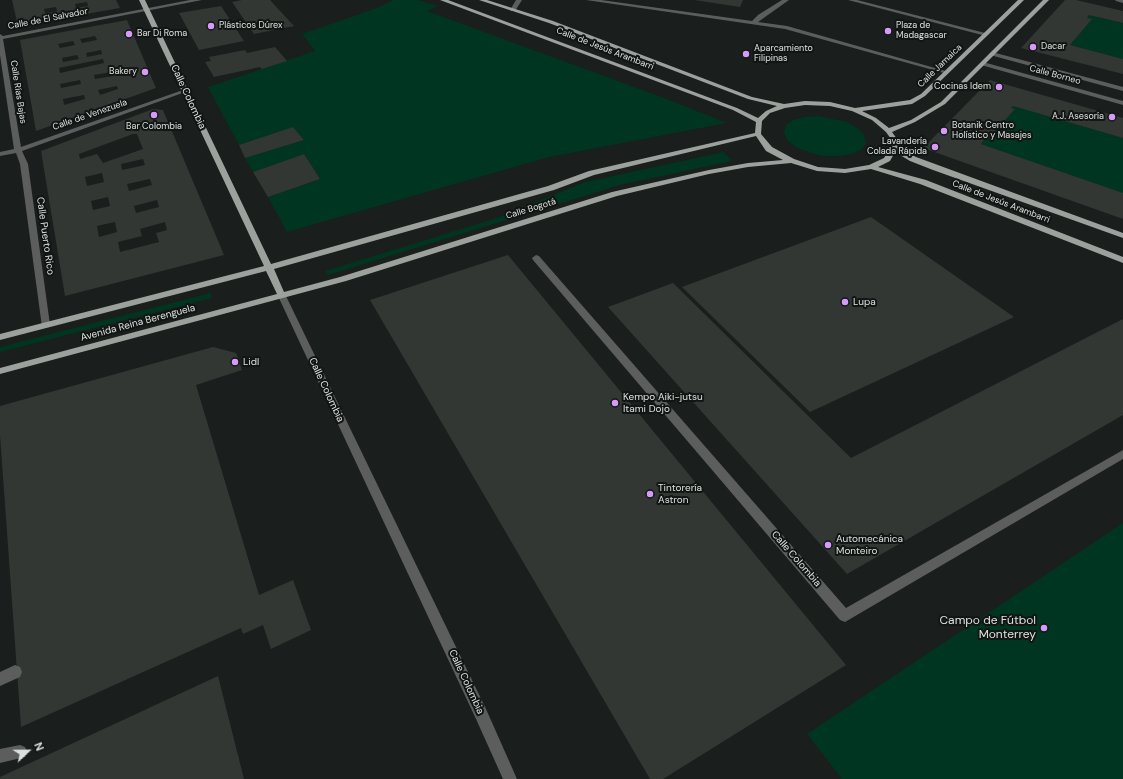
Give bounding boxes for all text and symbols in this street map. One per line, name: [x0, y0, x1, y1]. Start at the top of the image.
street label: Calle de El Salvador: [7, 6, 89, 32]
marker: Plásticos Dúrex: [206, 21, 216, 31]
place label: Plásticos Dúrex: [219, 21, 282, 31]
place label: Plaza de Madagascar: [896, 21, 947, 42]
street label: Calle de Jesús Arambarri: [555, 25, 655, 73]
marker: Plaza de Madagascar: [883, 26, 893, 36]
marker: Bar Di Roma: [124, 29, 134, 39]
place label: Bar Di Roma: [137, 29, 187, 39]
street label: Calle Jamaica: [916, 42, 964, 90]
marker: Dacar: [1028, 42, 1038, 52]
place label: Dacar: [1041, 42, 1065, 52]
place label: Aparcamiento Filipinas: [754, 44, 813, 65]
marker: Aparcamiento Filipinas: [741, 49, 751, 59]
street label: Calle Rías Bajas: [8, 60, 28, 124]
street label: Calle Colombia: [168, 63, 208, 131]
street label: Calle Borneo: [1028, 63, 1082, 87]
place label: Bakery: [109, 67, 137, 77]
marker: Bakery: [140, 67, 150, 77]
place label: Cocinas Idem: [934, 82, 991, 92]
marker: Cocinas Idem: [994, 82, 1004, 92]
street label: Calle de Venezuela: [51, 97, 129, 133]
marker: Bar Colombia: [149, 110, 159, 120]
place label: A.J. Asesoría: [1052, 112, 1104, 122]
marker: A.J. Asesoría: [1107, 112, 1117, 122]
place label: Botanik Centro Holístico y Masajes: [952, 121, 1031, 142]
place label: Bar Colombia: [126, 122, 182, 132]
marker: Botanik Centro Holístico y Masajes: [939, 126, 949, 136]
place label: Lavandería Colada Rápida: [867, 137, 927, 158]
marker: Lavandería Colada Rápida: [930, 142, 940, 152]
street label: Calle de Jesús Arambarri: [951, 178, 1051, 226]
street label: Calle Puerto Rico: [34, 196, 56, 276]
street label: Calle Bogotá: [505, 196, 557, 222]
place label: Lupa: [853, 296, 876, 308]
marker: Lupa: [840, 297, 850, 307]
street label: Avenida Reina Berenguela: [79, 302, 197, 344]
place label: Lidl: [243, 356, 259, 368]
street label: Calle Colombia: [306, 356, 346, 424]
marker: Lidl: [230, 357, 240, 367]
place label: Kempo Aiki-jutsu Itami Dojo: [623, 391, 703, 414]
marker: Kempo Aiki-jutsu Itami Dojo: [610, 398, 620, 408]
place label: Tintorería Astron: [658, 482, 702, 506]
marker: Tintorería Astron: [645, 489, 655, 499]
street label: Calle Colombia: [769, 529, 823, 589]
place label: Automecánica Monteiro: [836, 533, 903, 556]
marker: Automecánica Monteiro: [823, 540, 833, 550]
place label: Campo de Fútbol Monterrey: [940, 614, 1036, 642]
marker: Campo de Fútbol Monterrey: [1039, 623, 1049, 633]
street label: Calle Colombia: [446, 648, 486, 716]
north arrow: [8, 731, 48, 771]
text: N: [31, 740, 47, 753]

